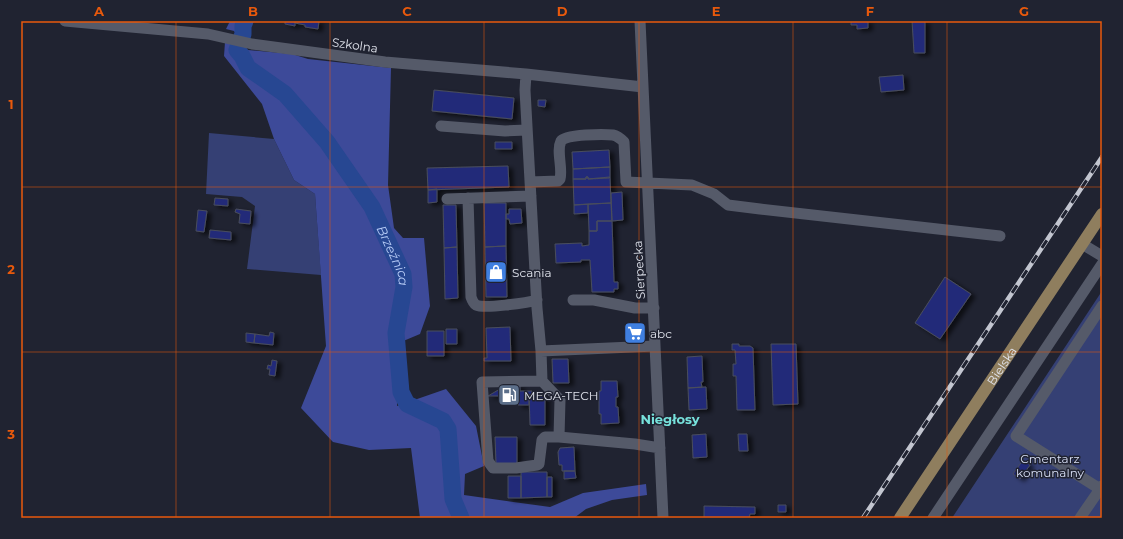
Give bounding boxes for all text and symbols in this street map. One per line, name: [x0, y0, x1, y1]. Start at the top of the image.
text: A: [93, 3, 105, 19]
text: B: [248, 3, 258, 19]
text: C: [402, 3, 412, 19]
text: D: [557, 3, 568, 19]
text: E: [712, 3, 721, 19]
text: F: [866, 3, 874, 19]
text: G: [1019, 3, 1029, 19]
street label: Szkolna: [331, 34, 379, 56]
text: 1: [8, 96, 14, 112]
water label: Brzeźnica: [374, 223, 412, 286]
street label: Sierpecka: [630, 240, 648, 300]
shop icon: Scania: [483, 259, 509, 285]
text: 2: [7, 261, 15, 277]
place label: Scania: [512, 265, 552, 280]
supermarket icon: abc: [622, 320, 648, 346]
place label: abc: [650, 326, 672, 341]
street label: Bielska: [983, 344, 1019, 388]
fuel station icon: MEGA-TECH: [496, 382, 522, 408]
place label: MEGA-TECH: [524, 388, 599, 403]
district label: Niegłosy: [640, 411, 700, 427]
text: 3: [6, 426, 15, 442]
park label: Cmentarz komunalny: [1016, 451, 1085, 480]

